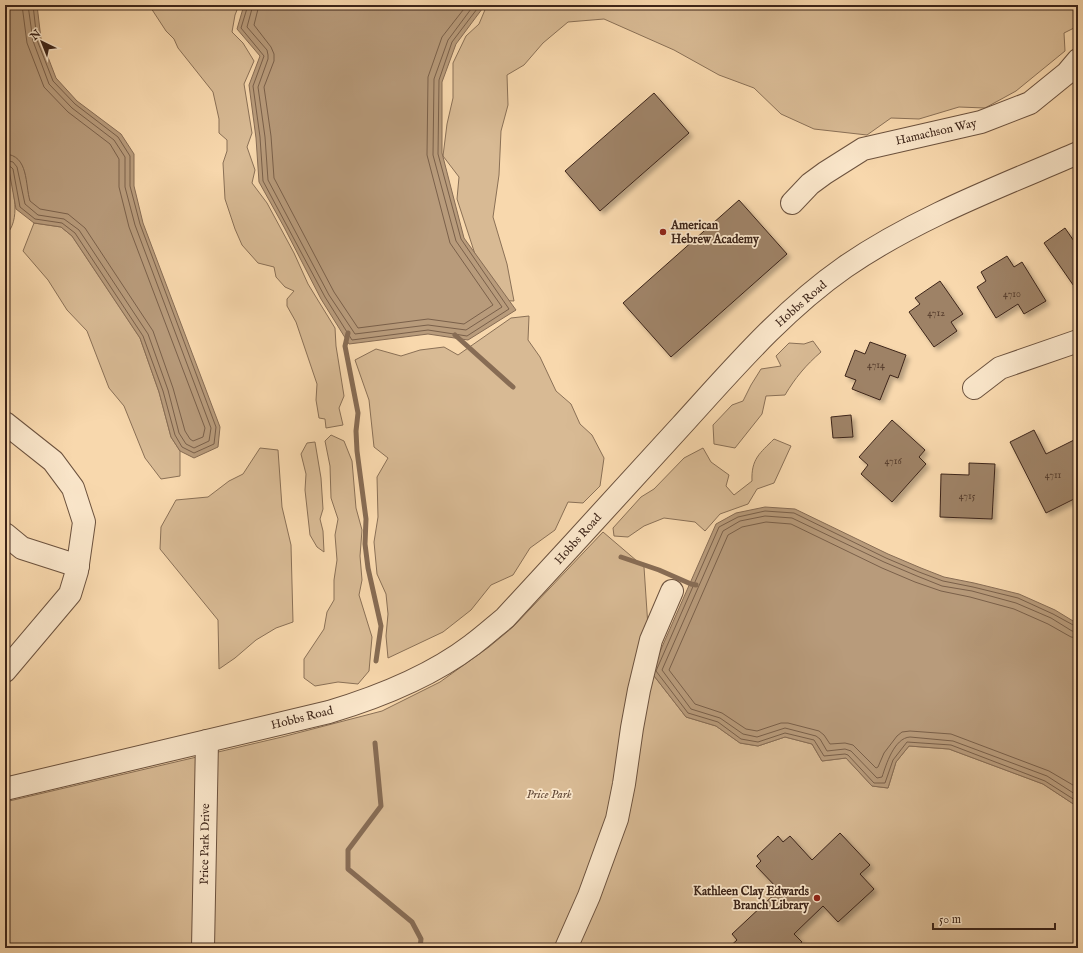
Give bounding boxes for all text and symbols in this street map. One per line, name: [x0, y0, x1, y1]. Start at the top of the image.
north arrow: [22, 22, 62, 62]
text: N: [27, 27, 44, 44]
street label: Hamachson Way: [894, 115, 978, 149]
place label: American Hebrew Academy: [670, 218, 760, 248]
marker: American Hebrew Academy: [658, 227, 668, 237]
street label: Hobbs Road: [772, 277, 830, 330]
house number: 4710: [1003, 288, 1021, 301]
house number: 4712: [927, 307, 945, 320]
house number: 4714: [867, 359, 885, 372]
house number: 4716: [884, 455, 902, 468]
house number: 4711: [1045, 469, 1062, 482]
house number: 4715: [959, 490, 976, 503]
street label: Hobbs Road: [551, 510, 605, 568]
street label: Hobbs Road: [269, 703, 335, 733]
park label: Price Park: [526, 787, 572, 802]
street label: Price Park Drive: [197, 803, 213, 885]
place label: Kathleen Clay Edwards Branch Library: [693, 884, 810, 914]
marker: Kathleen Clay Edwards Branch Library: [812, 893, 822, 903]
scale bar: [933, 905, 1055, 931]
text: 50 m: [939, 912, 961, 927]

